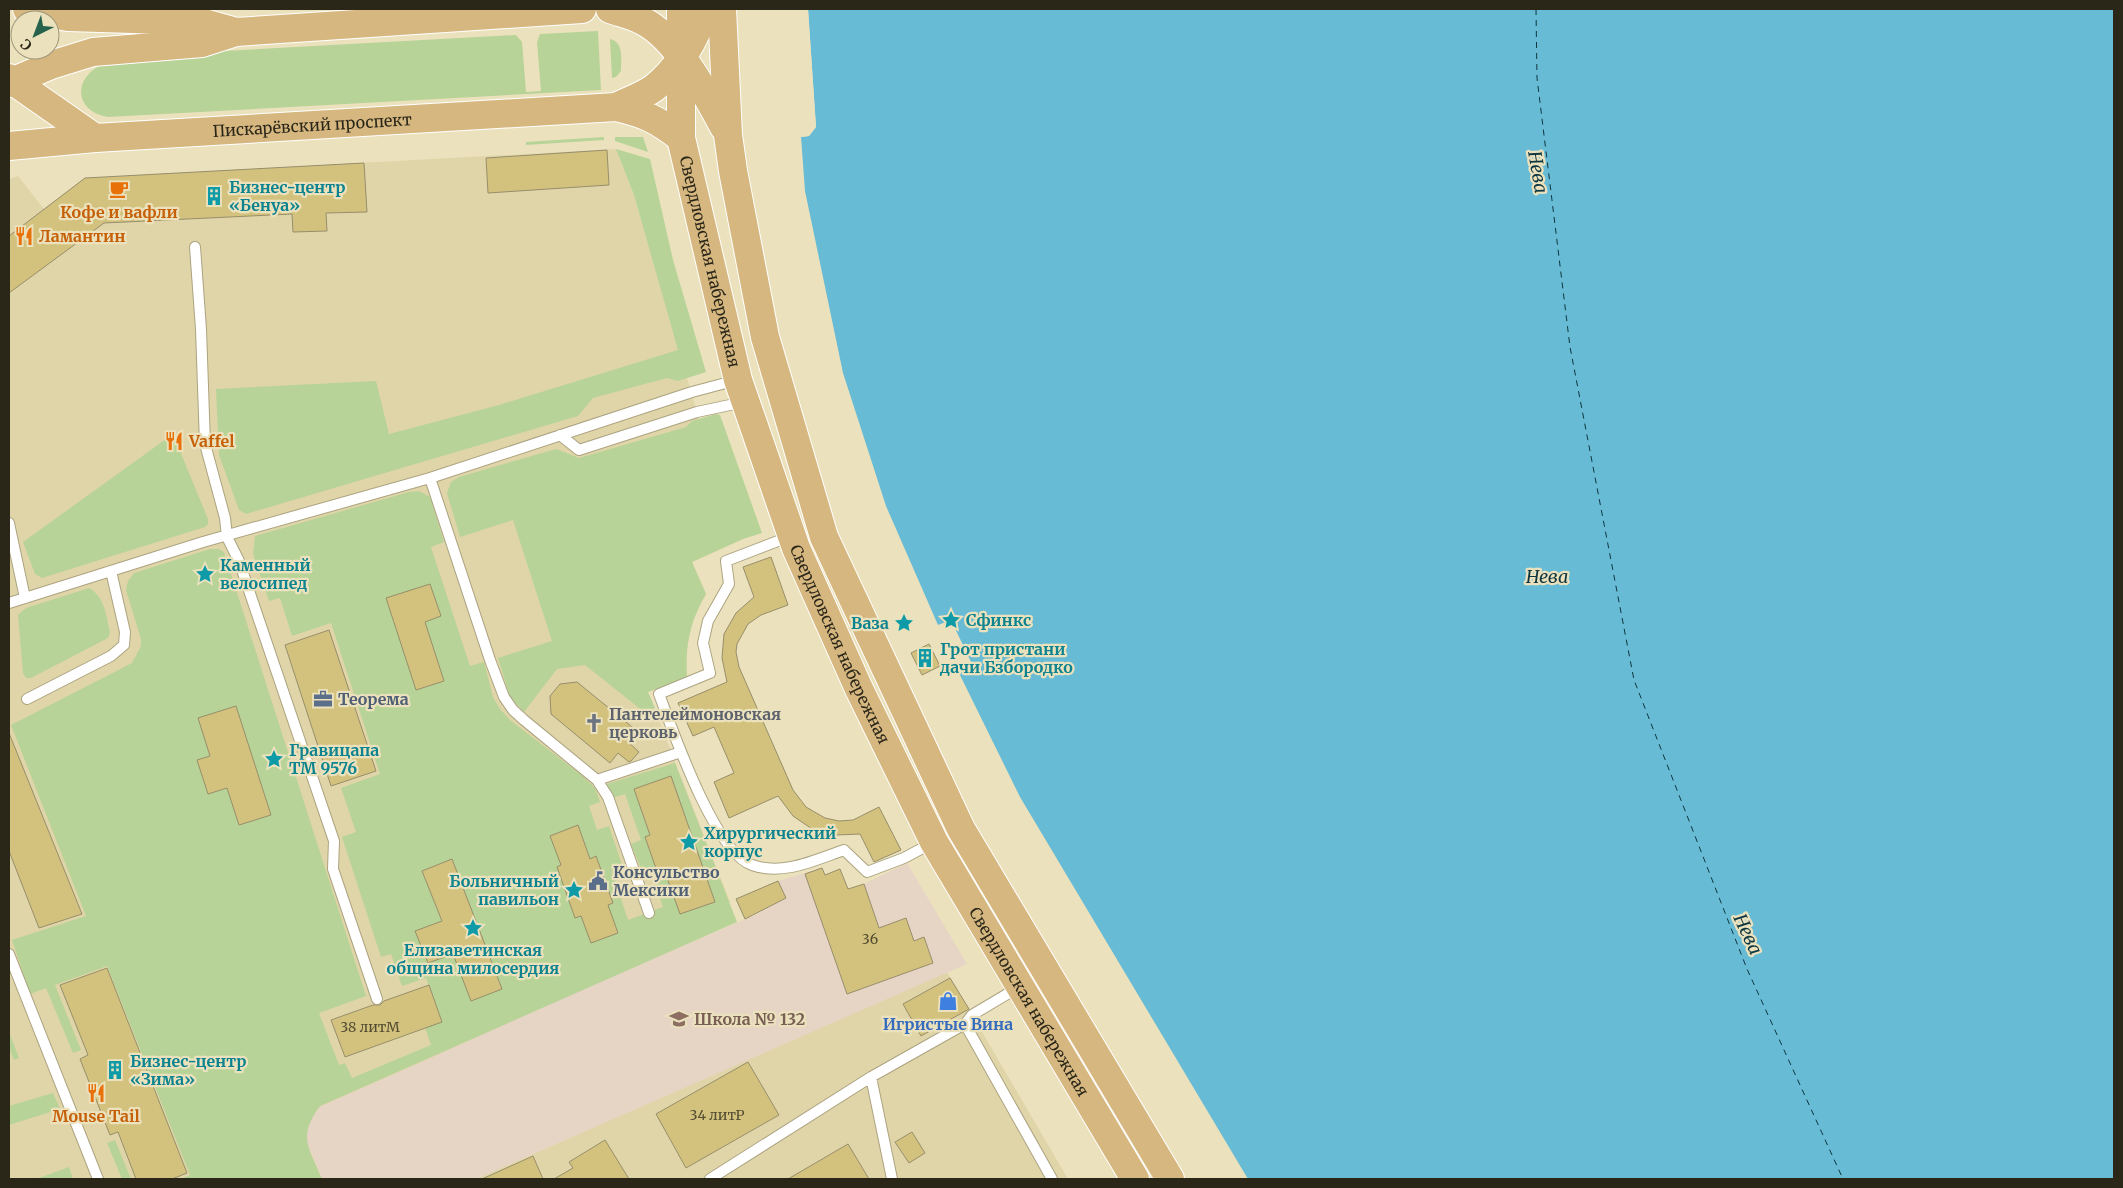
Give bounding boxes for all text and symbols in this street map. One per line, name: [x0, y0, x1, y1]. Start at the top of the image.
north arrow: [10, 10, 60, 60]
text: С: [17, 35, 36, 54]
street label: Пискарёвский проспект: [212, 109, 413, 141]
water label: Нева: [1523, 149, 1553, 195]
street label: Свердловская набережная: [676, 154, 745, 369]
place label: Бизнес-центр «Бенуа»: [229, 177, 345, 215]
cafe icon: Кофе и вафли: [108, 178, 130, 200]
building icon: Бизнес-центр «Бенуа»: [203, 185, 225, 207]
place label: Кофе и вафли: [60, 202, 178, 222]
restaurant icon: Ламантин: [13, 225, 35, 247]
place label: Ламантин: [39, 226, 126, 246]
restaurant icon: Vaffel: [163, 430, 185, 452]
place label: Vaffel: [188, 431, 234, 451]
street label: Свердловская набережная: [786, 541, 894, 747]
place label: Каменный велосипед: [220, 555, 311, 593]
place icon: Каменный велосипед: [194, 563, 216, 585]
water label: Нева: [1526, 565, 1568, 588]
place icon: Сфинкс: [940, 609, 962, 631]
place label: Сфинкс: [966, 610, 1031, 630]
place icon: Ваза: [893, 612, 915, 634]
place label: Ваза: [851, 613, 889, 633]
place label: Грот пристани дачи Бзбородко: [939, 639, 1073, 677]
building icon: Грот пристани дачи Бзбородко: [914, 647, 936, 669]
office icon: Теорема: [312, 688, 334, 710]
place label: Теорема: [338, 689, 409, 709]
place label: Пантелеймоновская церковь: [609, 704, 781, 742]
church icon: Пантелеймоновская церковь: [583, 712, 605, 734]
place label: Гравицапа ТМ 9576: [289, 740, 379, 778]
place icon: Гравицапа ТМ 9576: [263, 748, 285, 770]
place label: Хирургический корпус: [704, 823, 836, 861]
place icon: Хирургический корпус: [678, 831, 700, 853]
place label: Консульство Мексики: [613, 862, 720, 900]
public building icon: Консульство Мексики: [587, 870, 609, 892]
place label: Больничный павильон: [449, 871, 559, 909]
place icon: Больничный павильон: [563, 879, 585, 901]
street label: Свердловская набережная: [965, 903, 1093, 1100]
water label: Нева: [1729, 910, 1767, 958]
place icon: Елизаветинская община милосердия: [462, 917, 484, 939]
house number: 36: [862, 930, 878, 948]
place label: Елизаветинская община милосердия: [387, 940, 560, 978]
shop icon: Игристые Вина: [937, 990, 959, 1012]
school or university icon: Школа № 132: [668, 1008, 690, 1030]
place label: Школа № 132: [694, 1009, 805, 1029]
place label: Игристые Вина: [883, 1014, 1013, 1034]
house number: 38 литМ: [340, 1018, 400, 1036]
place label: Бизнес-центр «Зима»: [130, 1051, 246, 1089]
building icon: Бизнес-центр «Зима»: [104, 1059, 126, 1081]
restaurant icon: Mouse Tail: [85, 1082, 107, 1104]
place label: Mouse Tail: [52, 1106, 140, 1126]
house number: 34 литР: [690, 1106, 744, 1124]

